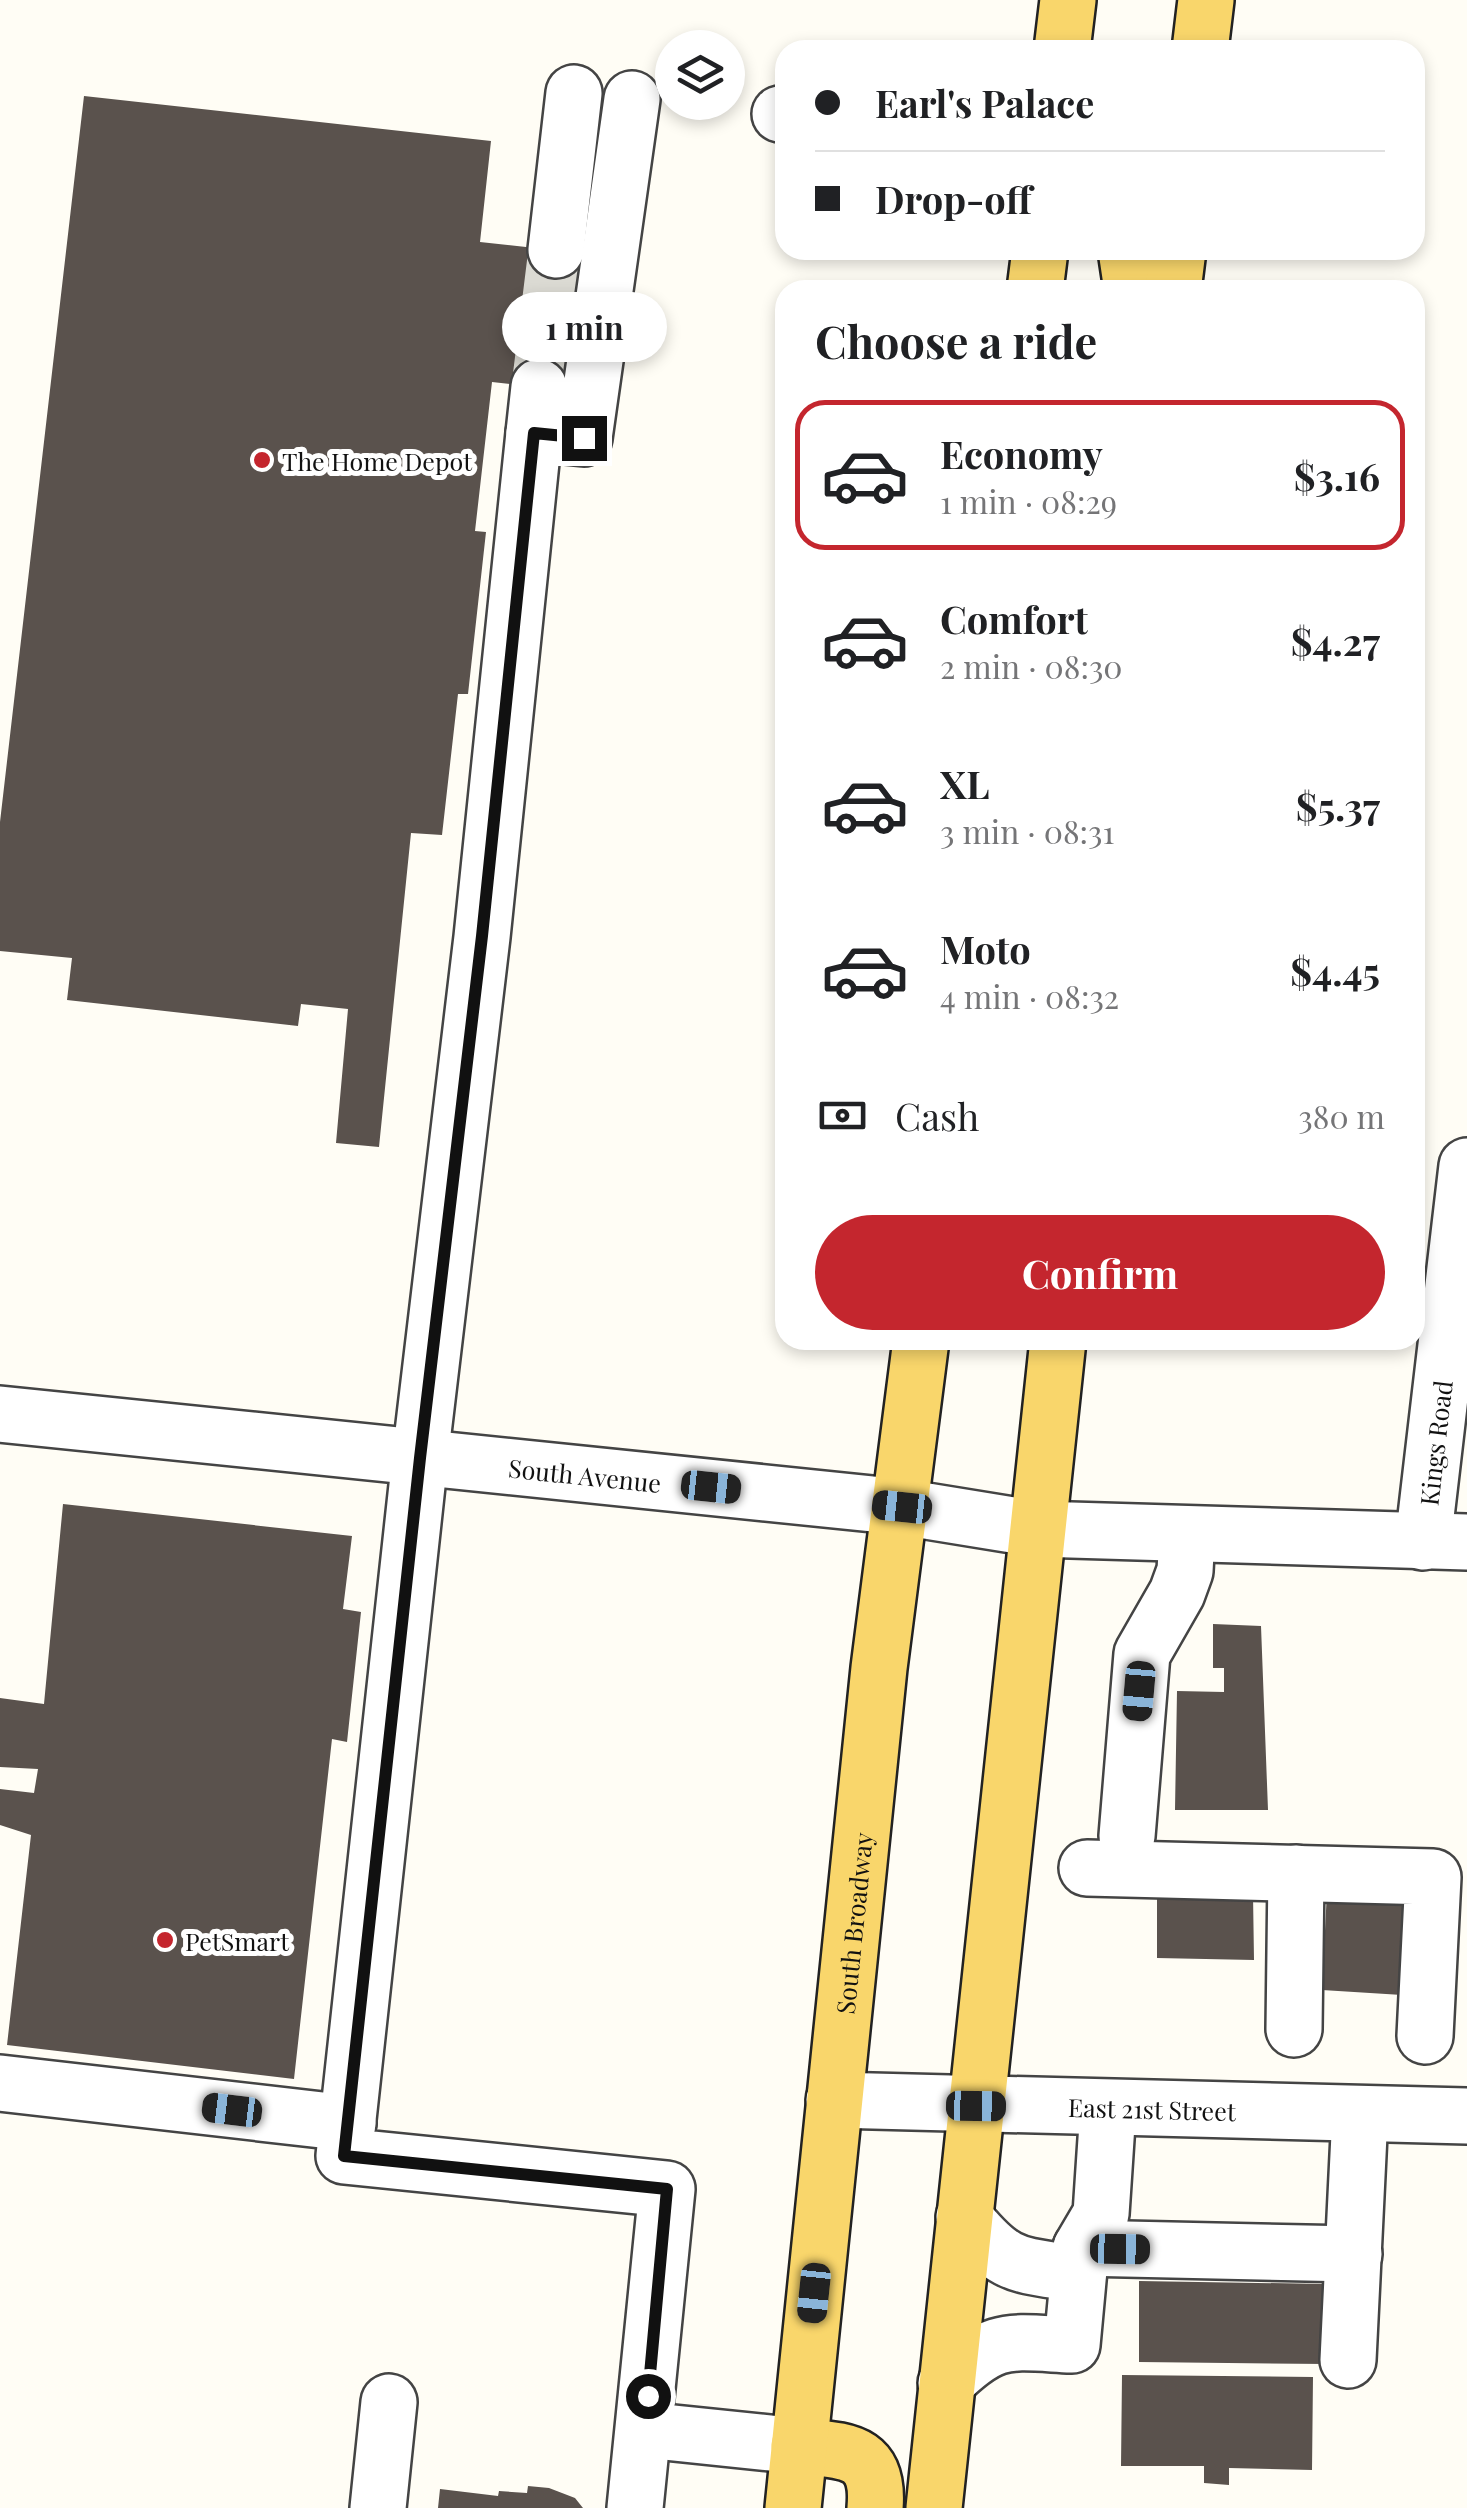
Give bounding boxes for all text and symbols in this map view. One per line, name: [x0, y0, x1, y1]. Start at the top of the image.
map controls: [655, 30, 745, 120]
button: layers: [655, 30, 745, 120]
text: Earl's Palace: [875, 77, 1094, 128]
text: Drop-off: [875, 173, 1032, 224]
callout: 1 min: [502, 293, 666, 363]
text: 1 min: [545, 305, 624, 348]
text: Choose a ride: [815, 310, 1097, 370]
route end: [562, 416, 607, 461]
text: Economy: [940, 428, 1103, 479]
icon: car: [820, 430, 910, 520]
place label: The Home Depot: [282, 444, 473, 477]
marker: The Home Depot: [251, 449, 273, 471]
text: $3.16: [1294, 450, 1380, 501]
text: 1 min · 08:29: [940, 479, 1117, 522]
text: Comfort: [940, 593, 1088, 644]
icon: car: [820, 595, 910, 685]
text: $4.27: [1291, 615, 1380, 666]
text: 2 min · 08:30: [940, 644, 1123, 687]
text: XL: [940, 758, 989, 809]
icon: car: [820, 760, 910, 850]
text: $5.37: [1296, 780, 1380, 831]
text: 3 min · 08:31: [940, 809, 1114, 852]
text: Moto: [940, 923, 1031, 974]
icon: car: [820, 925, 910, 1015]
text: $4.45: [1290, 945, 1380, 996]
text: 4 min · 08:32: [940, 974, 1119, 1017]
icon: cash: [815, 1088, 870, 1143]
text: Cash: [895, 1090, 979, 1141]
text: 380 m: [1298, 1094, 1385, 1137]
button: Confirm: [815, 1215, 1385, 1330]
street label: Kings Road: [1411, 1378, 1458, 1507]
street label: South Avenue: [507, 1450, 663, 1499]
car: [680, 1469, 742, 1505]
car: [871, 1489, 933, 1525]
car: [1121, 1660, 1157, 1722]
street label: South Broadway: [827, 1830, 879, 2015]
place label: PetSmart: [185, 1924, 290, 1957]
marker: PetSmart: [154, 1929, 176, 1951]
street label: East 21st Street: [1068, 2089, 1237, 2127]
car: [946, 2090, 1006, 2122]
car: [200, 2091, 264, 2129]
car: [1090, 2233, 1150, 2265]
car: [796, 2262, 832, 2324]
route start: [626, 2374, 671, 2419]

